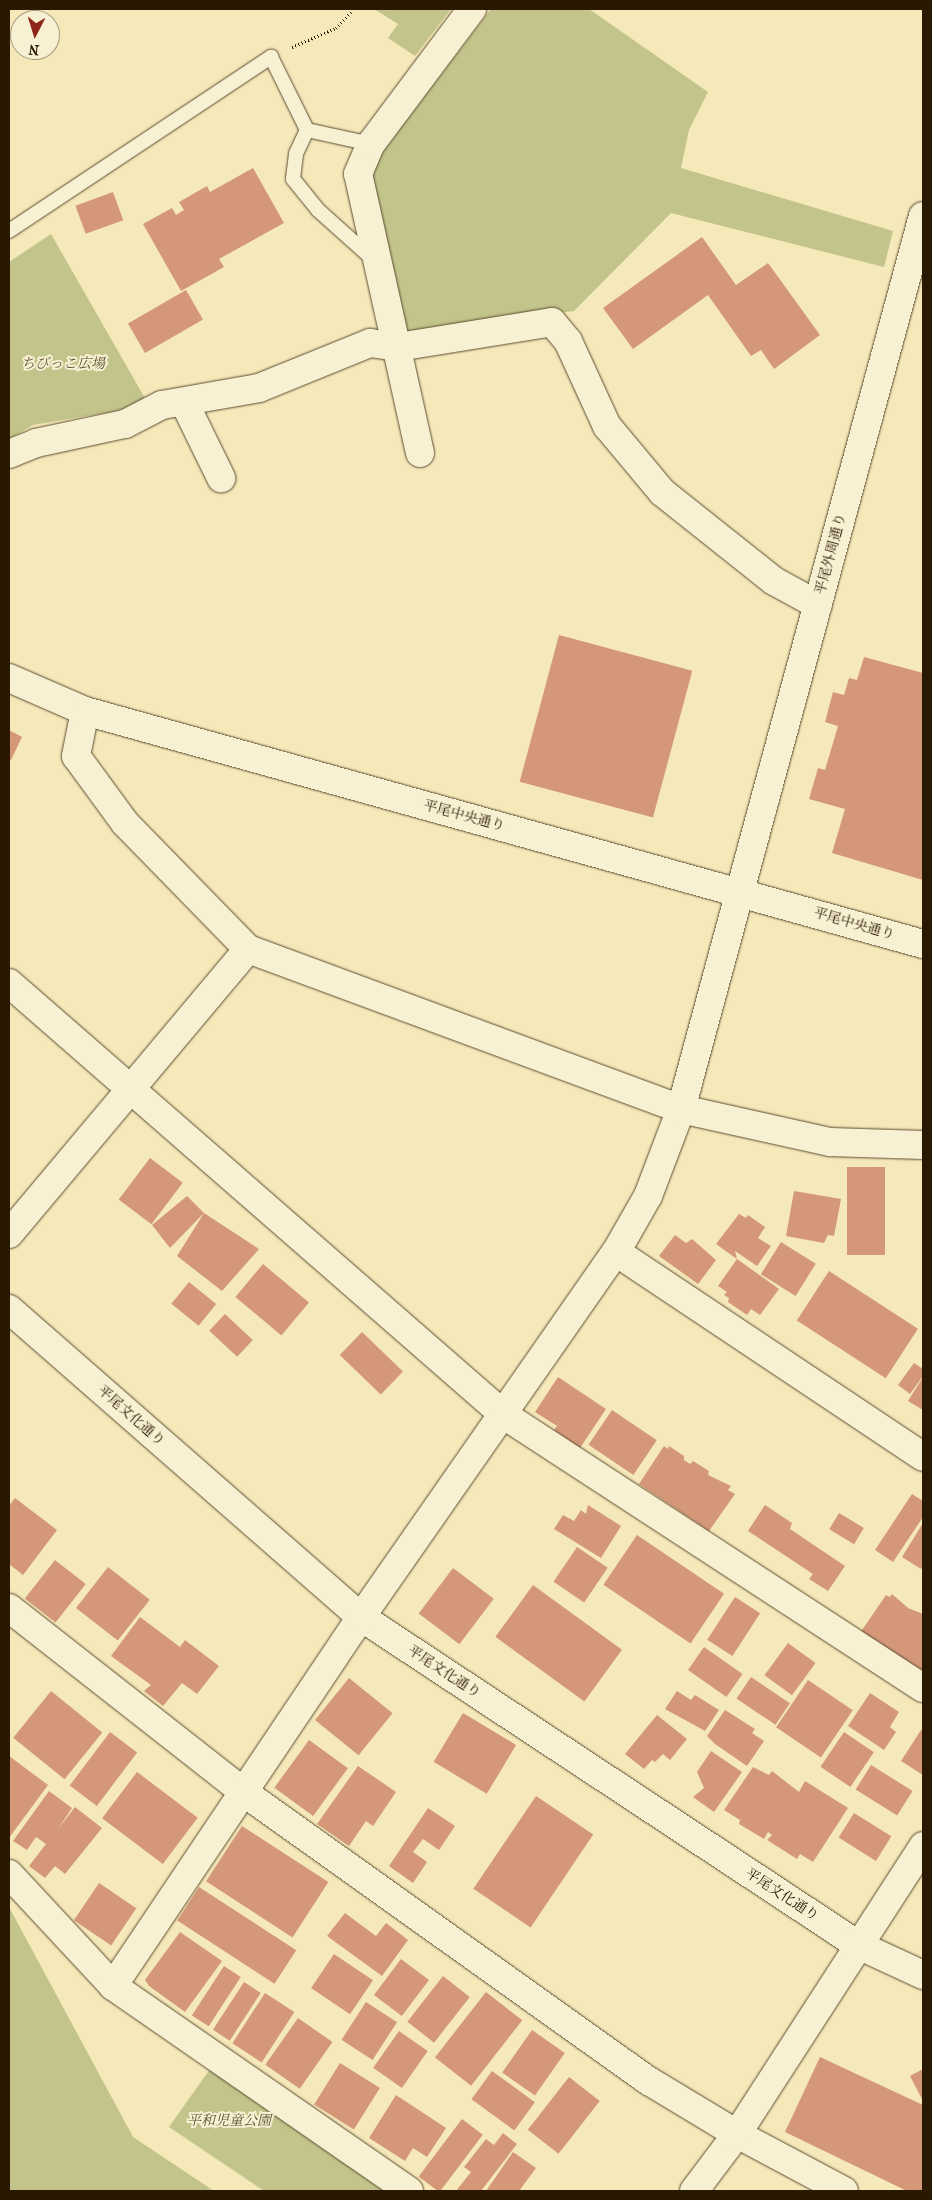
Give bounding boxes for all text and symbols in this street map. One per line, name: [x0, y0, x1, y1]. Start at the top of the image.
north arrow: [10, 10, 60, 60]
text: N: [28, 41, 40, 58]
park label: ちびっこ広場: [21, 356, 105, 372]
street label: 平尾外周通り: [812, 511, 850, 597]
street label: 平尾中央通り: [421, 797, 507, 835]
street label: 平尾中央通り: [811, 904, 897, 944]
street label: 平尾文化通り: [94, 1382, 168, 1450]
street label: 平尾文化通り: [404, 1642, 484, 1702]
street label: 平尾文化通り: [742, 1865, 822, 1925]
park label: 平和児童公園: [187, 2113, 271, 2129]

